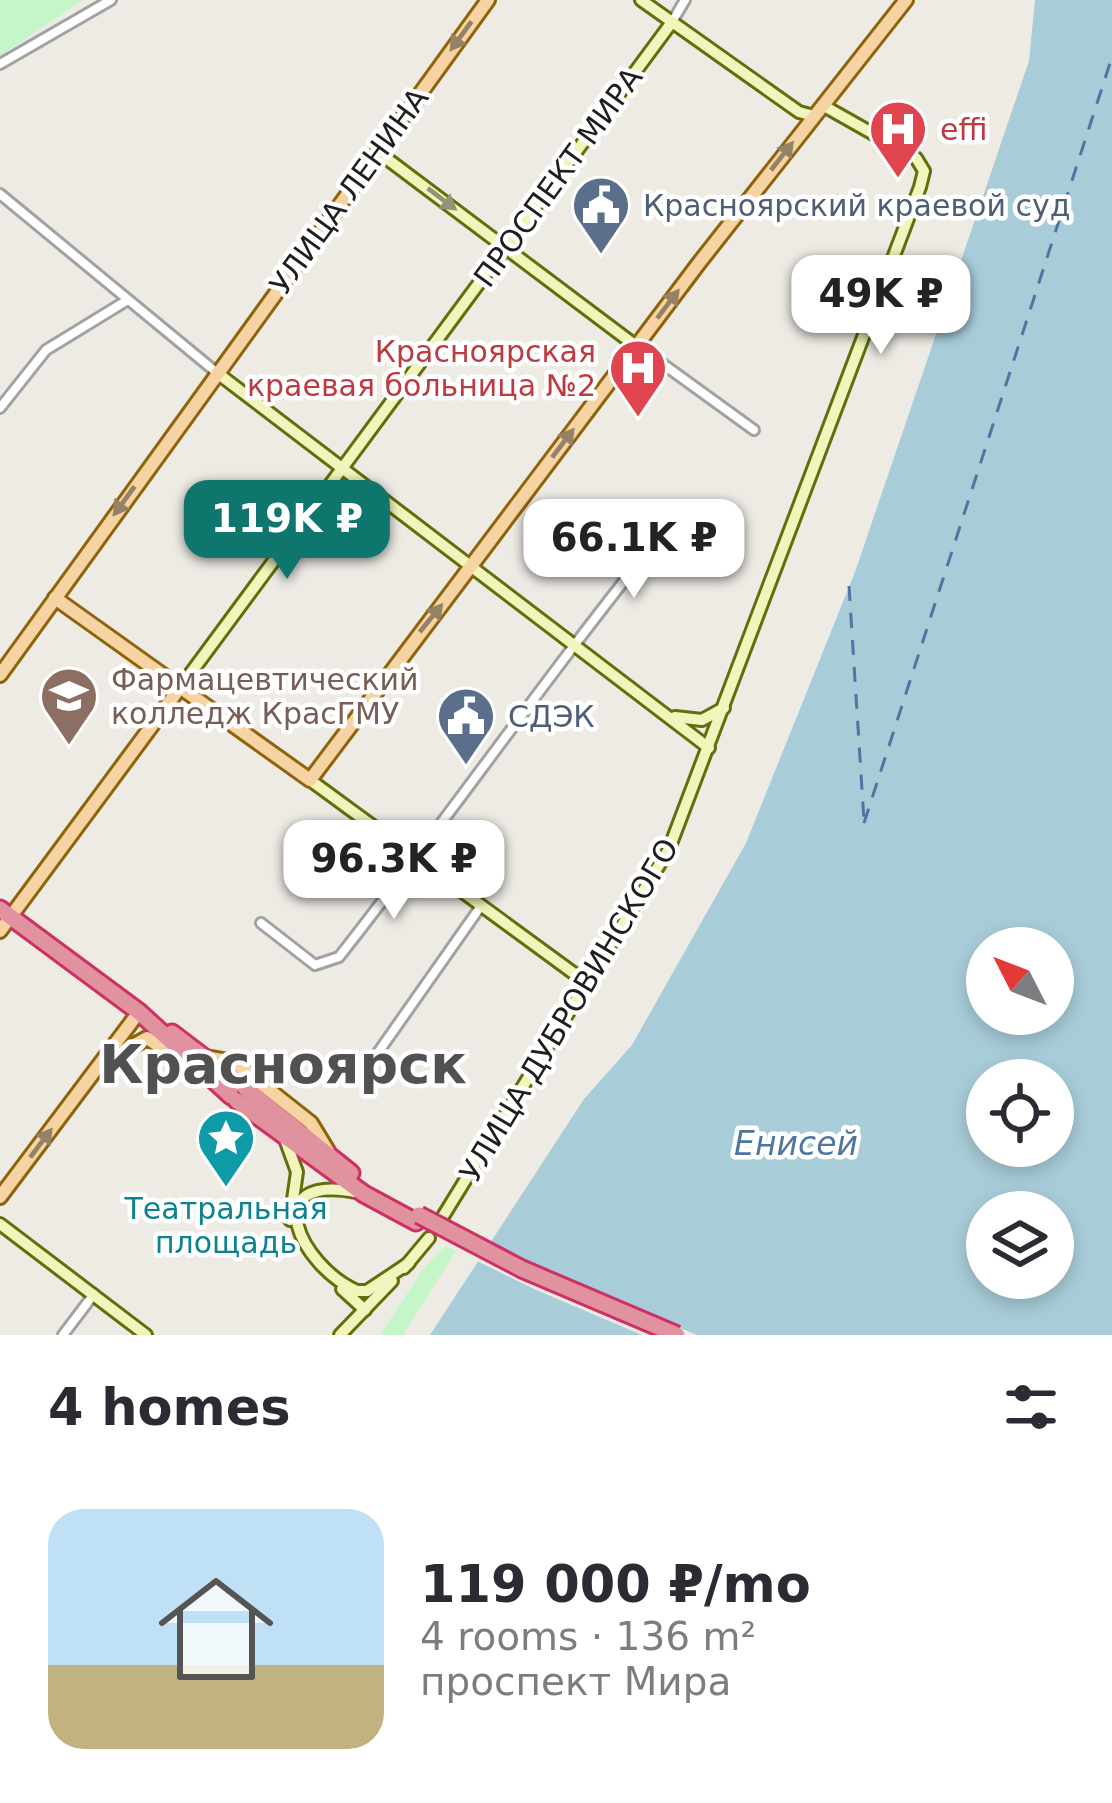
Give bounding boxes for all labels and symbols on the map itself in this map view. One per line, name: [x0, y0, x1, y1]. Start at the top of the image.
one-way arrow: [450, 20, 474, 51]
street label: ПРОСПЕКТ МИРА: [467, 60, 650, 294]
street label: УЛИЦА ЛЕНИНА: [262, 81, 436, 301]
hospital icon: effi: [867, 98, 929, 180]
place label: effi: [940, 112, 987, 147]
one-way arrow: [769, 141, 794, 172]
public building icon: Красноярский краевой суд: [570, 174, 632, 256]
one-way arrow: [426, 187, 457, 211]
place label: Красноярский краевой суд: [643, 188, 1071, 223]
pin: 49K ₽: [797, 255, 965, 357]
one-way arrow: [655, 289, 679, 320]
place label: Красноярская краевая больница №2: [247, 334, 596, 403]
hospital icon: Красноярская краевая больница №2: [607, 337, 669, 419]
one-way arrow: [550, 427, 574, 458]
pin: 119K ₽: [189, 480, 385, 582]
one-way arrow: [113, 485, 137, 517]
pin: 66.1K ₽: [523, 499, 745, 601]
one-way arrow: [418, 603, 443, 634]
place label: Фармацевтический колледж КрасГМУ: [111, 662, 419, 731]
school or university icon: Фармацевтический колледж КрасГМУ: [38, 665, 100, 747]
public building icon: СДЭК: [435, 685, 497, 767]
place label: СДЭК: [508, 699, 595, 734]
pin: 96.3K ₽: [283, 820, 505, 922]
street label: УЛИЦА ДУБРОВИНСКОГО: [453, 832, 685, 1188]
north arrow: [966, 927, 1074, 1035]
district label: Красноярск: [99, 1033, 467, 1096]
place icon: Театральная площадь: [195, 1107, 257, 1189]
water label: Енисей: [734, 1124, 858, 1163]
one-way arrow: [28, 1127, 52, 1159]
place label: Театральная площадь: [124, 1191, 327, 1260]

